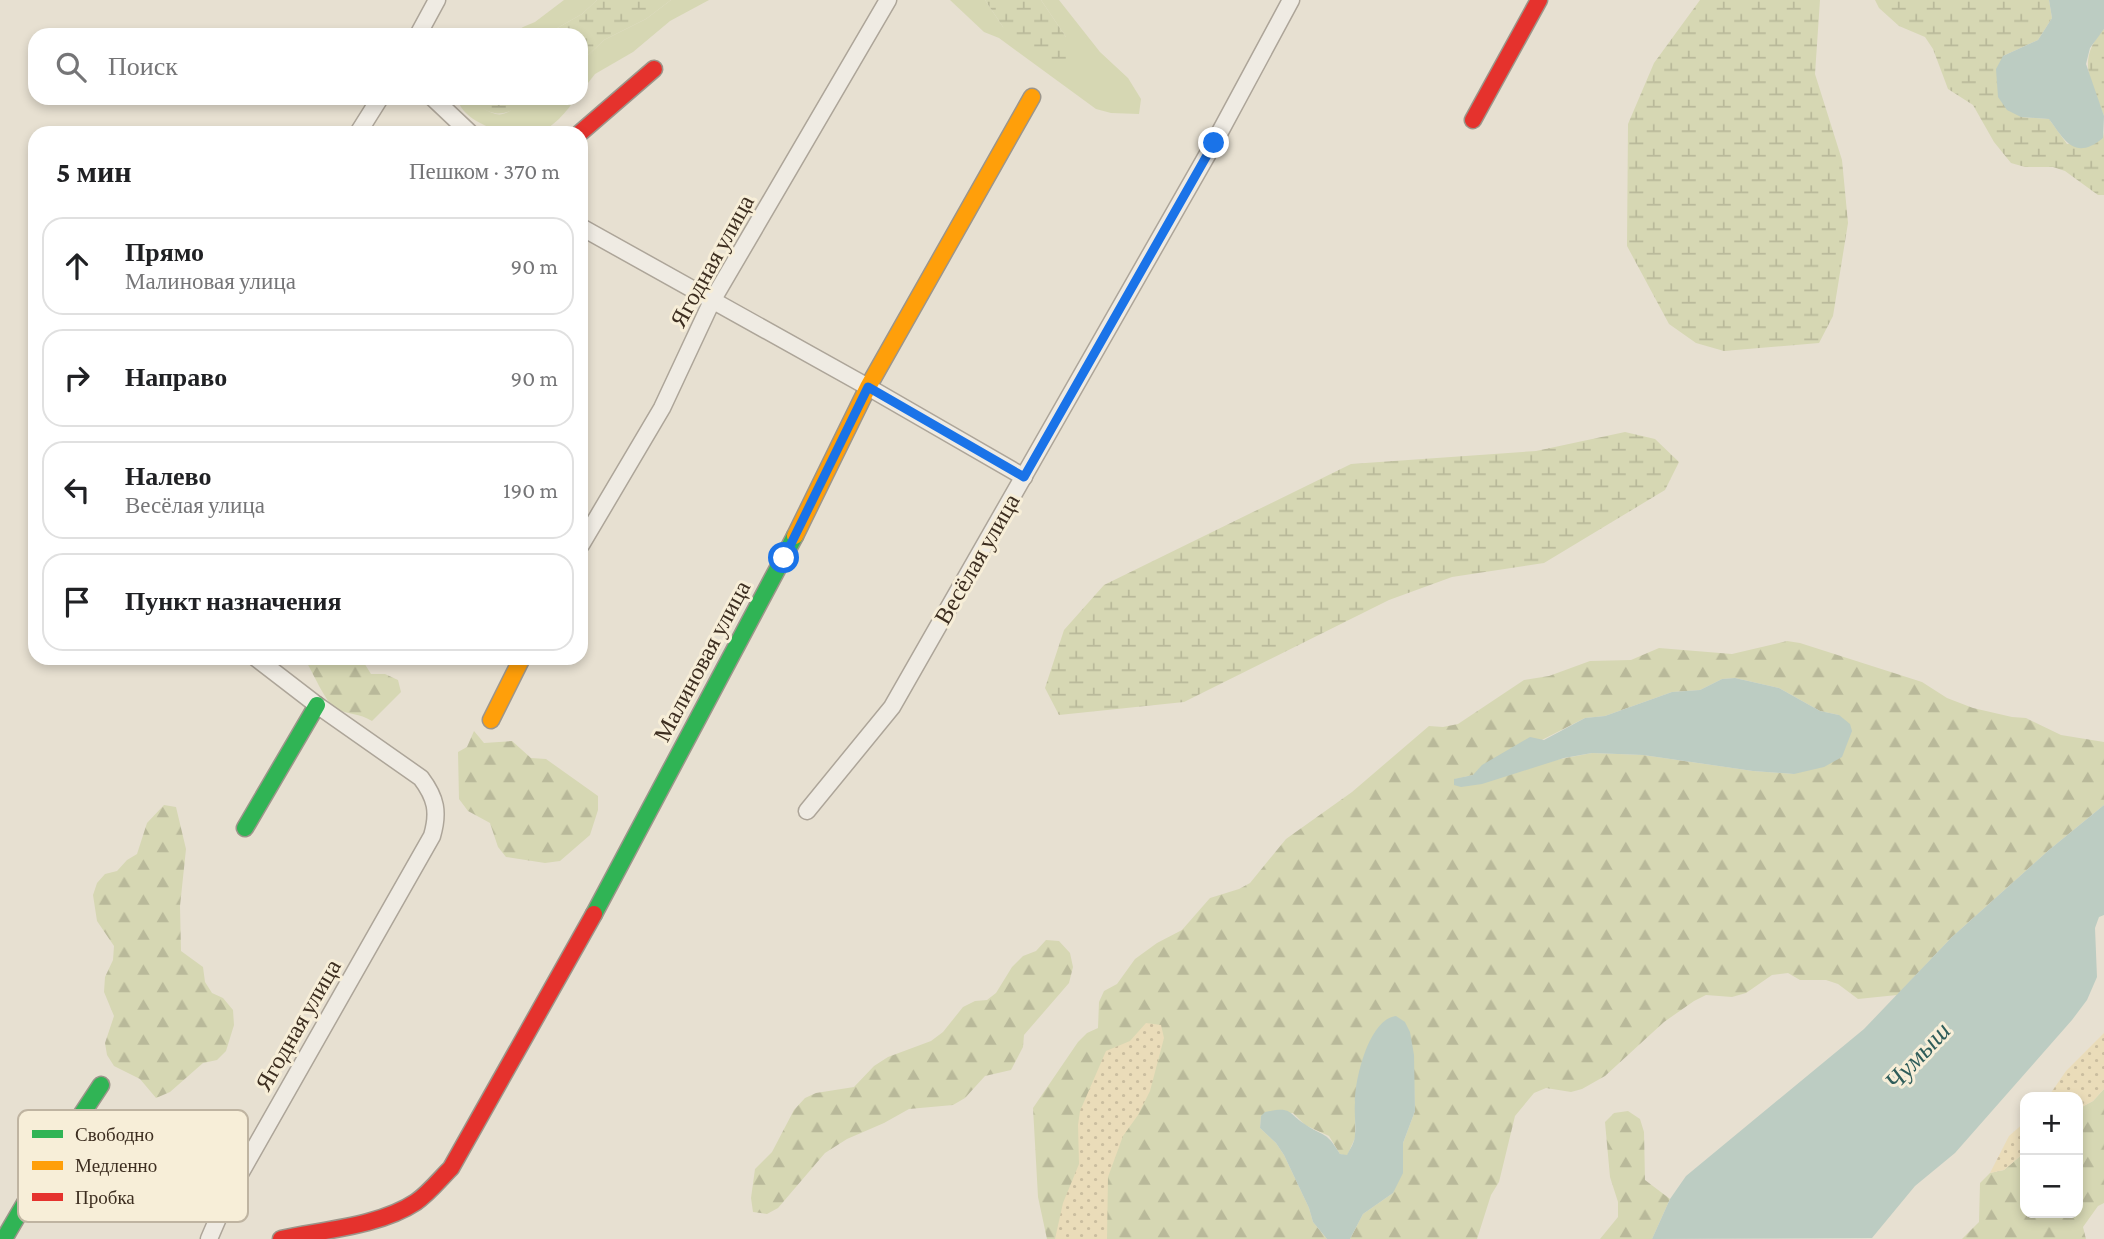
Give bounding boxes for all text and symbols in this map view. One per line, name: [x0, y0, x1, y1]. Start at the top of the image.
search box: [28, 28, 588, 105]
icon: search: [52, 48, 90, 86]
text: Поиск: [108, 52, 178, 81]
route end: [1198, 127, 1229, 158]
text: 5 мин: [56, 155, 131, 188]
text: Пешком · 370 m: [409, 158, 560, 184]
street label: Ягодная улица: [664, 190, 759, 332]
text: Прямо: [125, 238, 204, 267]
icon: ahead: [58, 247, 96, 285]
text: 90 m: [511, 253, 558, 279]
text: Малиновая улица: [125, 268, 296, 294]
icon: right: [58, 359, 96, 397]
text: Направо: [125, 363, 227, 392]
text: 90 m: [511, 365, 558, 391]
text: Налево: [125, 462, 211, 491]
icon: left: [58, 471, 96, 509]
text: 190 m: [503, 477, 558, 503]
street label: Весёлая улица: [928, 488, 1025, 629]
text: Весёлая улица: [125, 492, 265, 518]
route start: [768, 542, 799, 573]
street label: Малиновая улица: [648, 575, 756, 746]
icon: arrive: [58, 583, 96, 621]
text: Пункт назначения: [125, 587, 342, 616]
street label: Ягодная улица: [249, 954, 346, 1095]
water label: Чумыш: [1879, 1016, 1956, 1096]
map controls: [2020, 1092, 2083, 1218]
button: +: [2020, 1092, 2083, 1155]
legend: [18, 1110, 248, 1222]
text: Свободно: [75, 1124, 154, 1145]
text: Медленно: [75, 1155, 157, 1176]
button: −: [2020, 1155, 2083, 1218]
text: Пробка: [75, 1187, 135, 1208]

